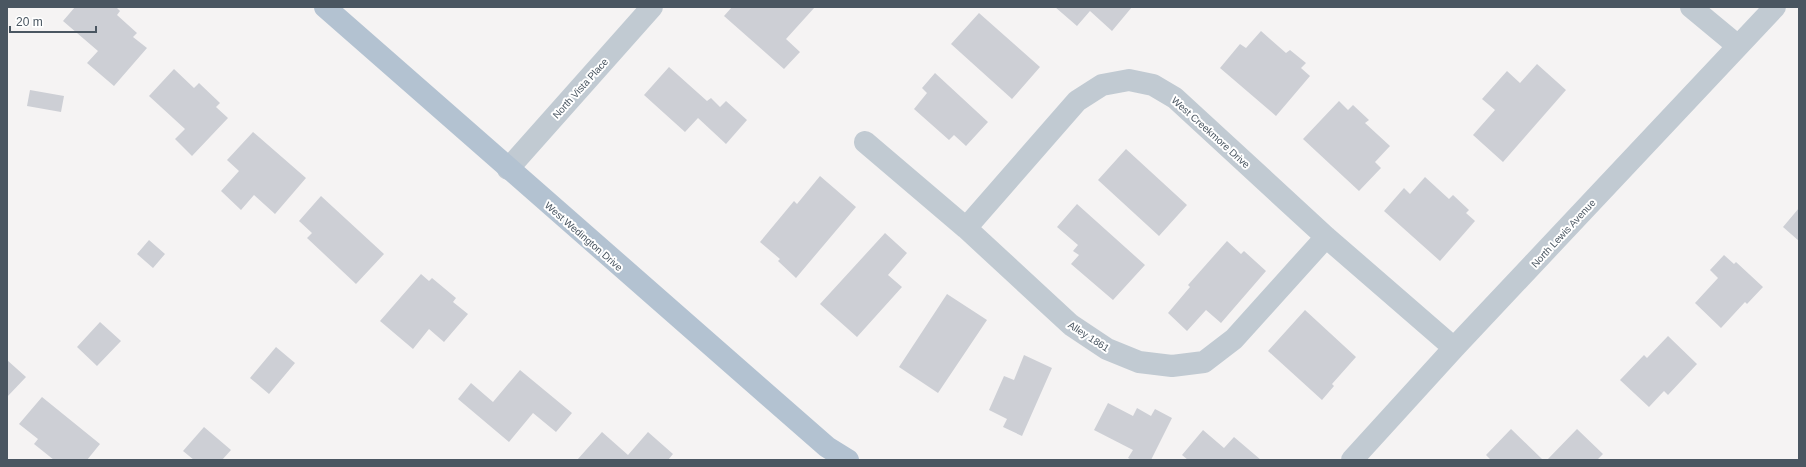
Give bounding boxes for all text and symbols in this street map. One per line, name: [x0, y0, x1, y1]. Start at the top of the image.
scale bar: [10, 8, 96, 34]
text: 20 m: [16, 15, 43, 29]
street label: North Vista Place: [550, 56, 611, 121]
street label: West Creekmore Drive: [1169, 95, 1252, 171]
street label: North Lewis Avenue: [1529, 197, 1598, 270]
street label: West Wedington Drive: [543, 200, 625, 273]
street label: Alley 1861: [1066, 319, 1112, 354]

